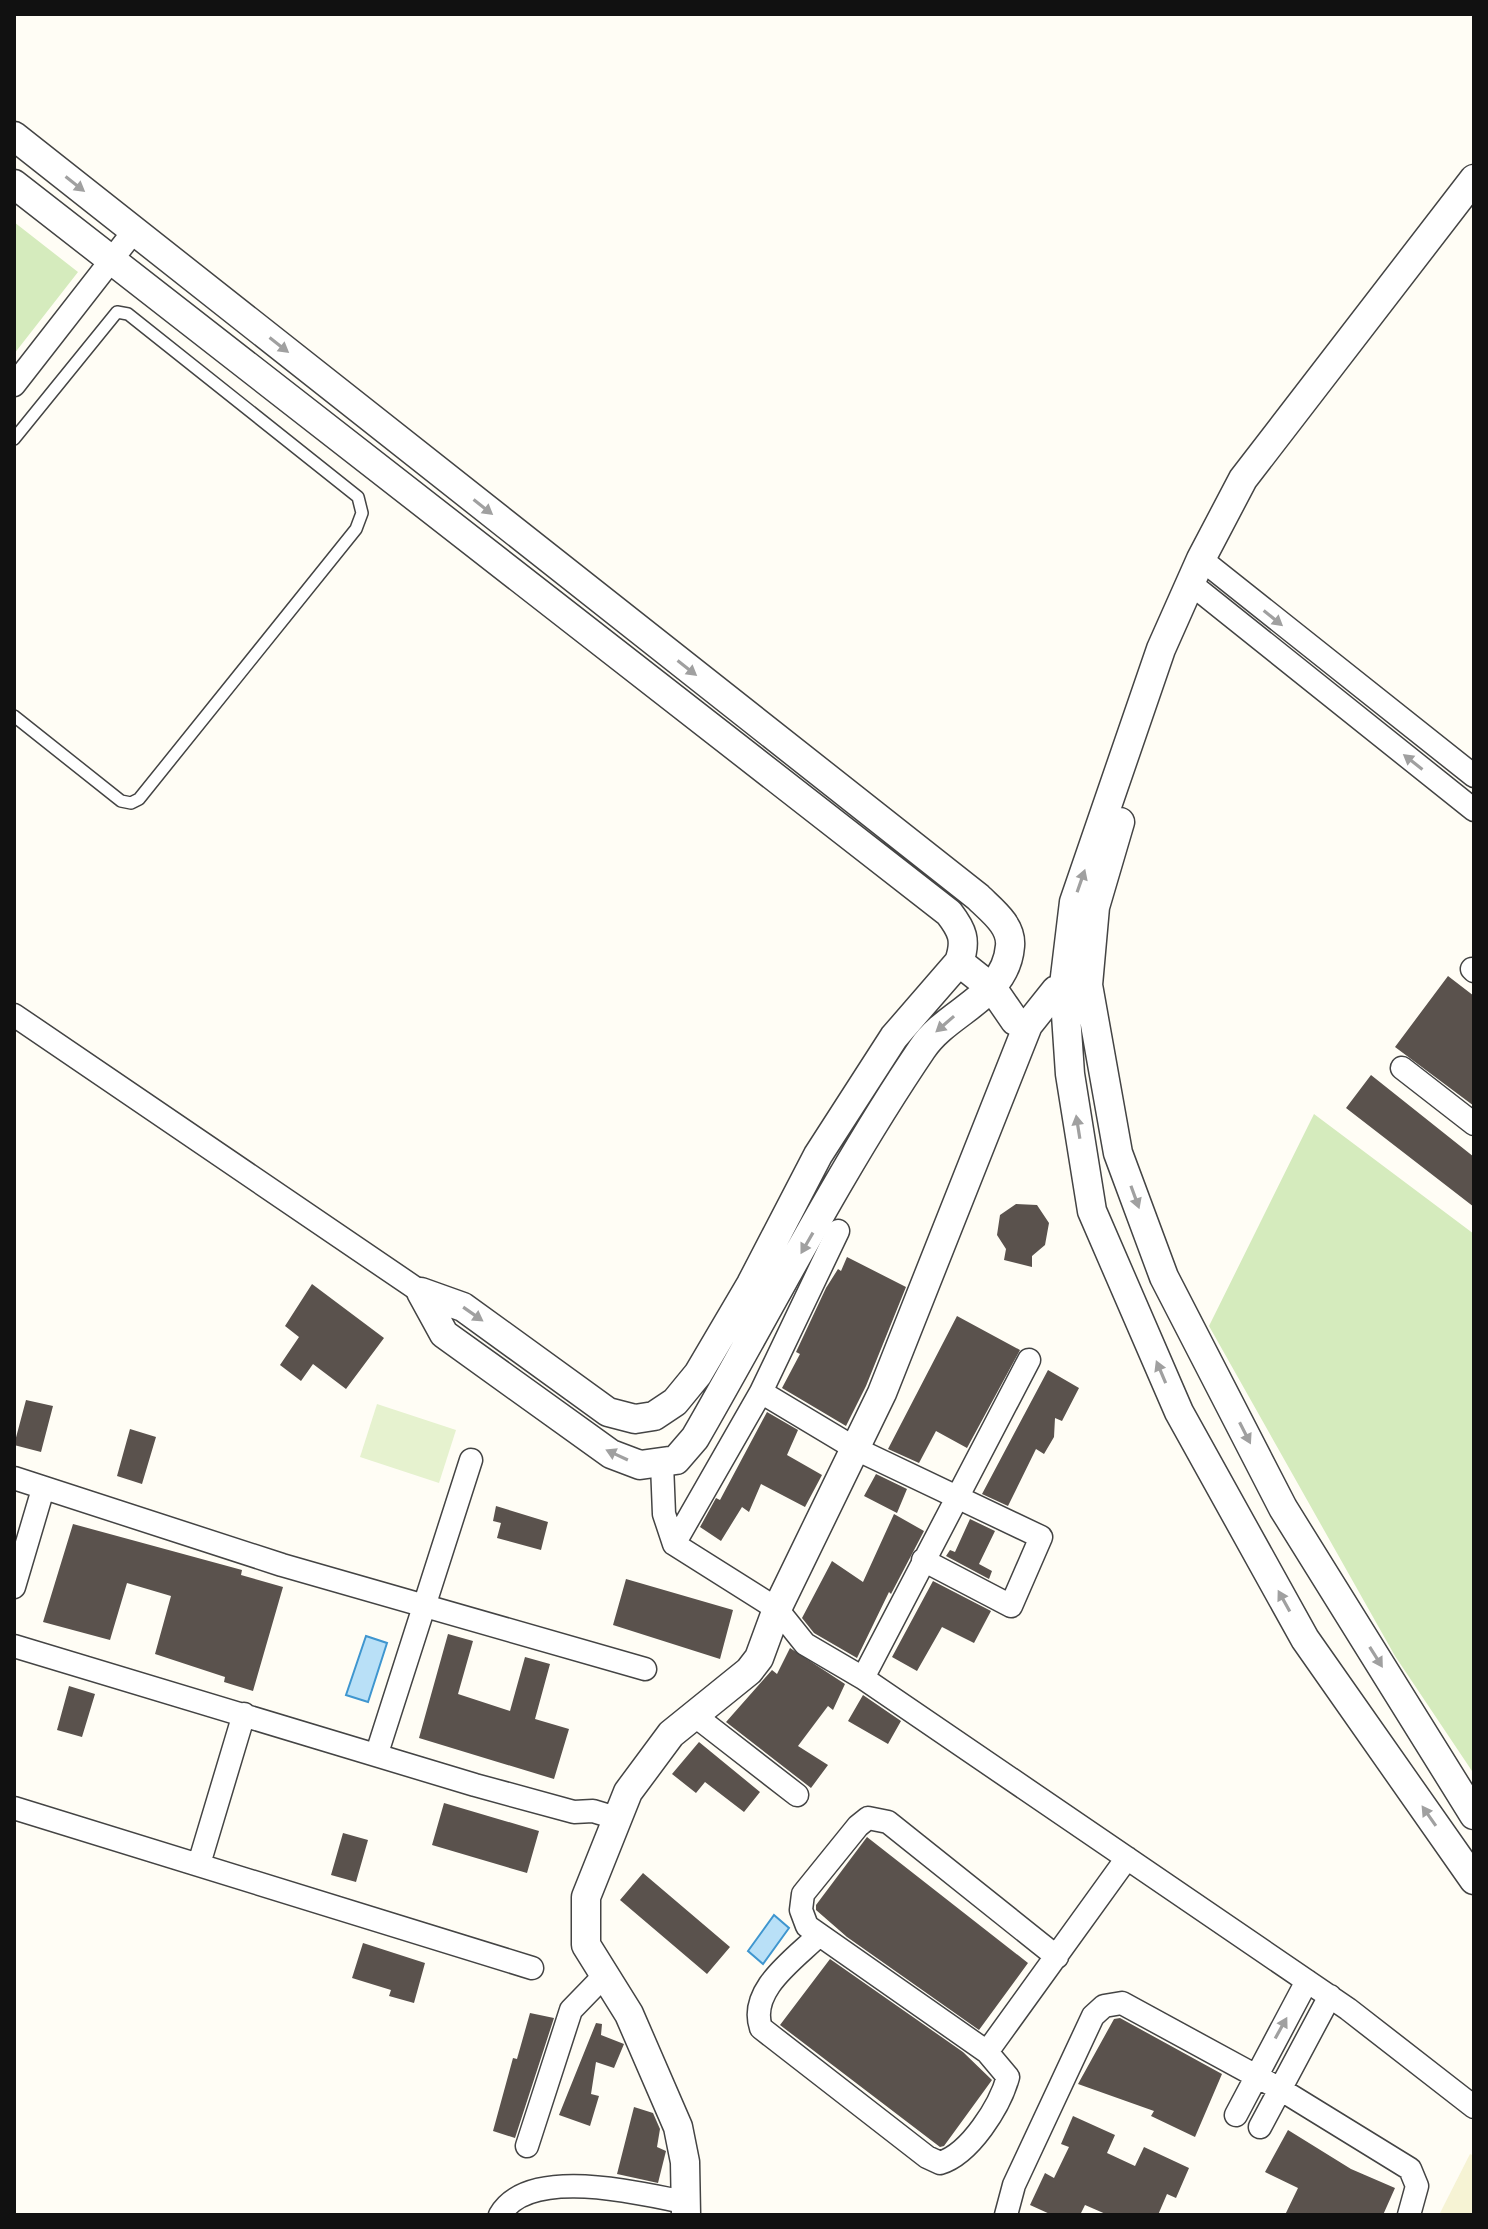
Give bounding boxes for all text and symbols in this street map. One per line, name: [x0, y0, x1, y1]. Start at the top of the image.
one-way arrow: [65, 176, 85, 192]
one-way arrow: [269, 337, 289, 353]
one-way arrow: [473, 498, 493, 514]
one-way arrow: [1262, 610, 1283, 627]
one-way arrow: [677, 659, 697, 675]
one-way arrow: [1403, 754, 1423, 770]
one-way arrow: [1075, 869, 1087, 893]
one-way arrow: [936, 1015, 955, 1033]
one-way arrow: [1071, 1114, 1084, 1139]
one-way arrow: [1129, 1186, 1142, 1210]
one-way arrow: [800, 1232, 814, 1254]
one-way arrow: [462, 1306, 483, 1321]
one-way arrow: [1155, 1360, 1168, 1384]
one-way arrow: [1238, 1421, 1251, 1444]
one-way arrow: [605, 1448, 628, 1462]
one-way arrow: [1277, 1590, 1291, 1612]
one-way arrow: [1369, 1646, 1383, 1668]
one-way arrow: [1422, 1806, 1437, 1827]
one-way arrow: [1274, 2017, 1287, 2040]

